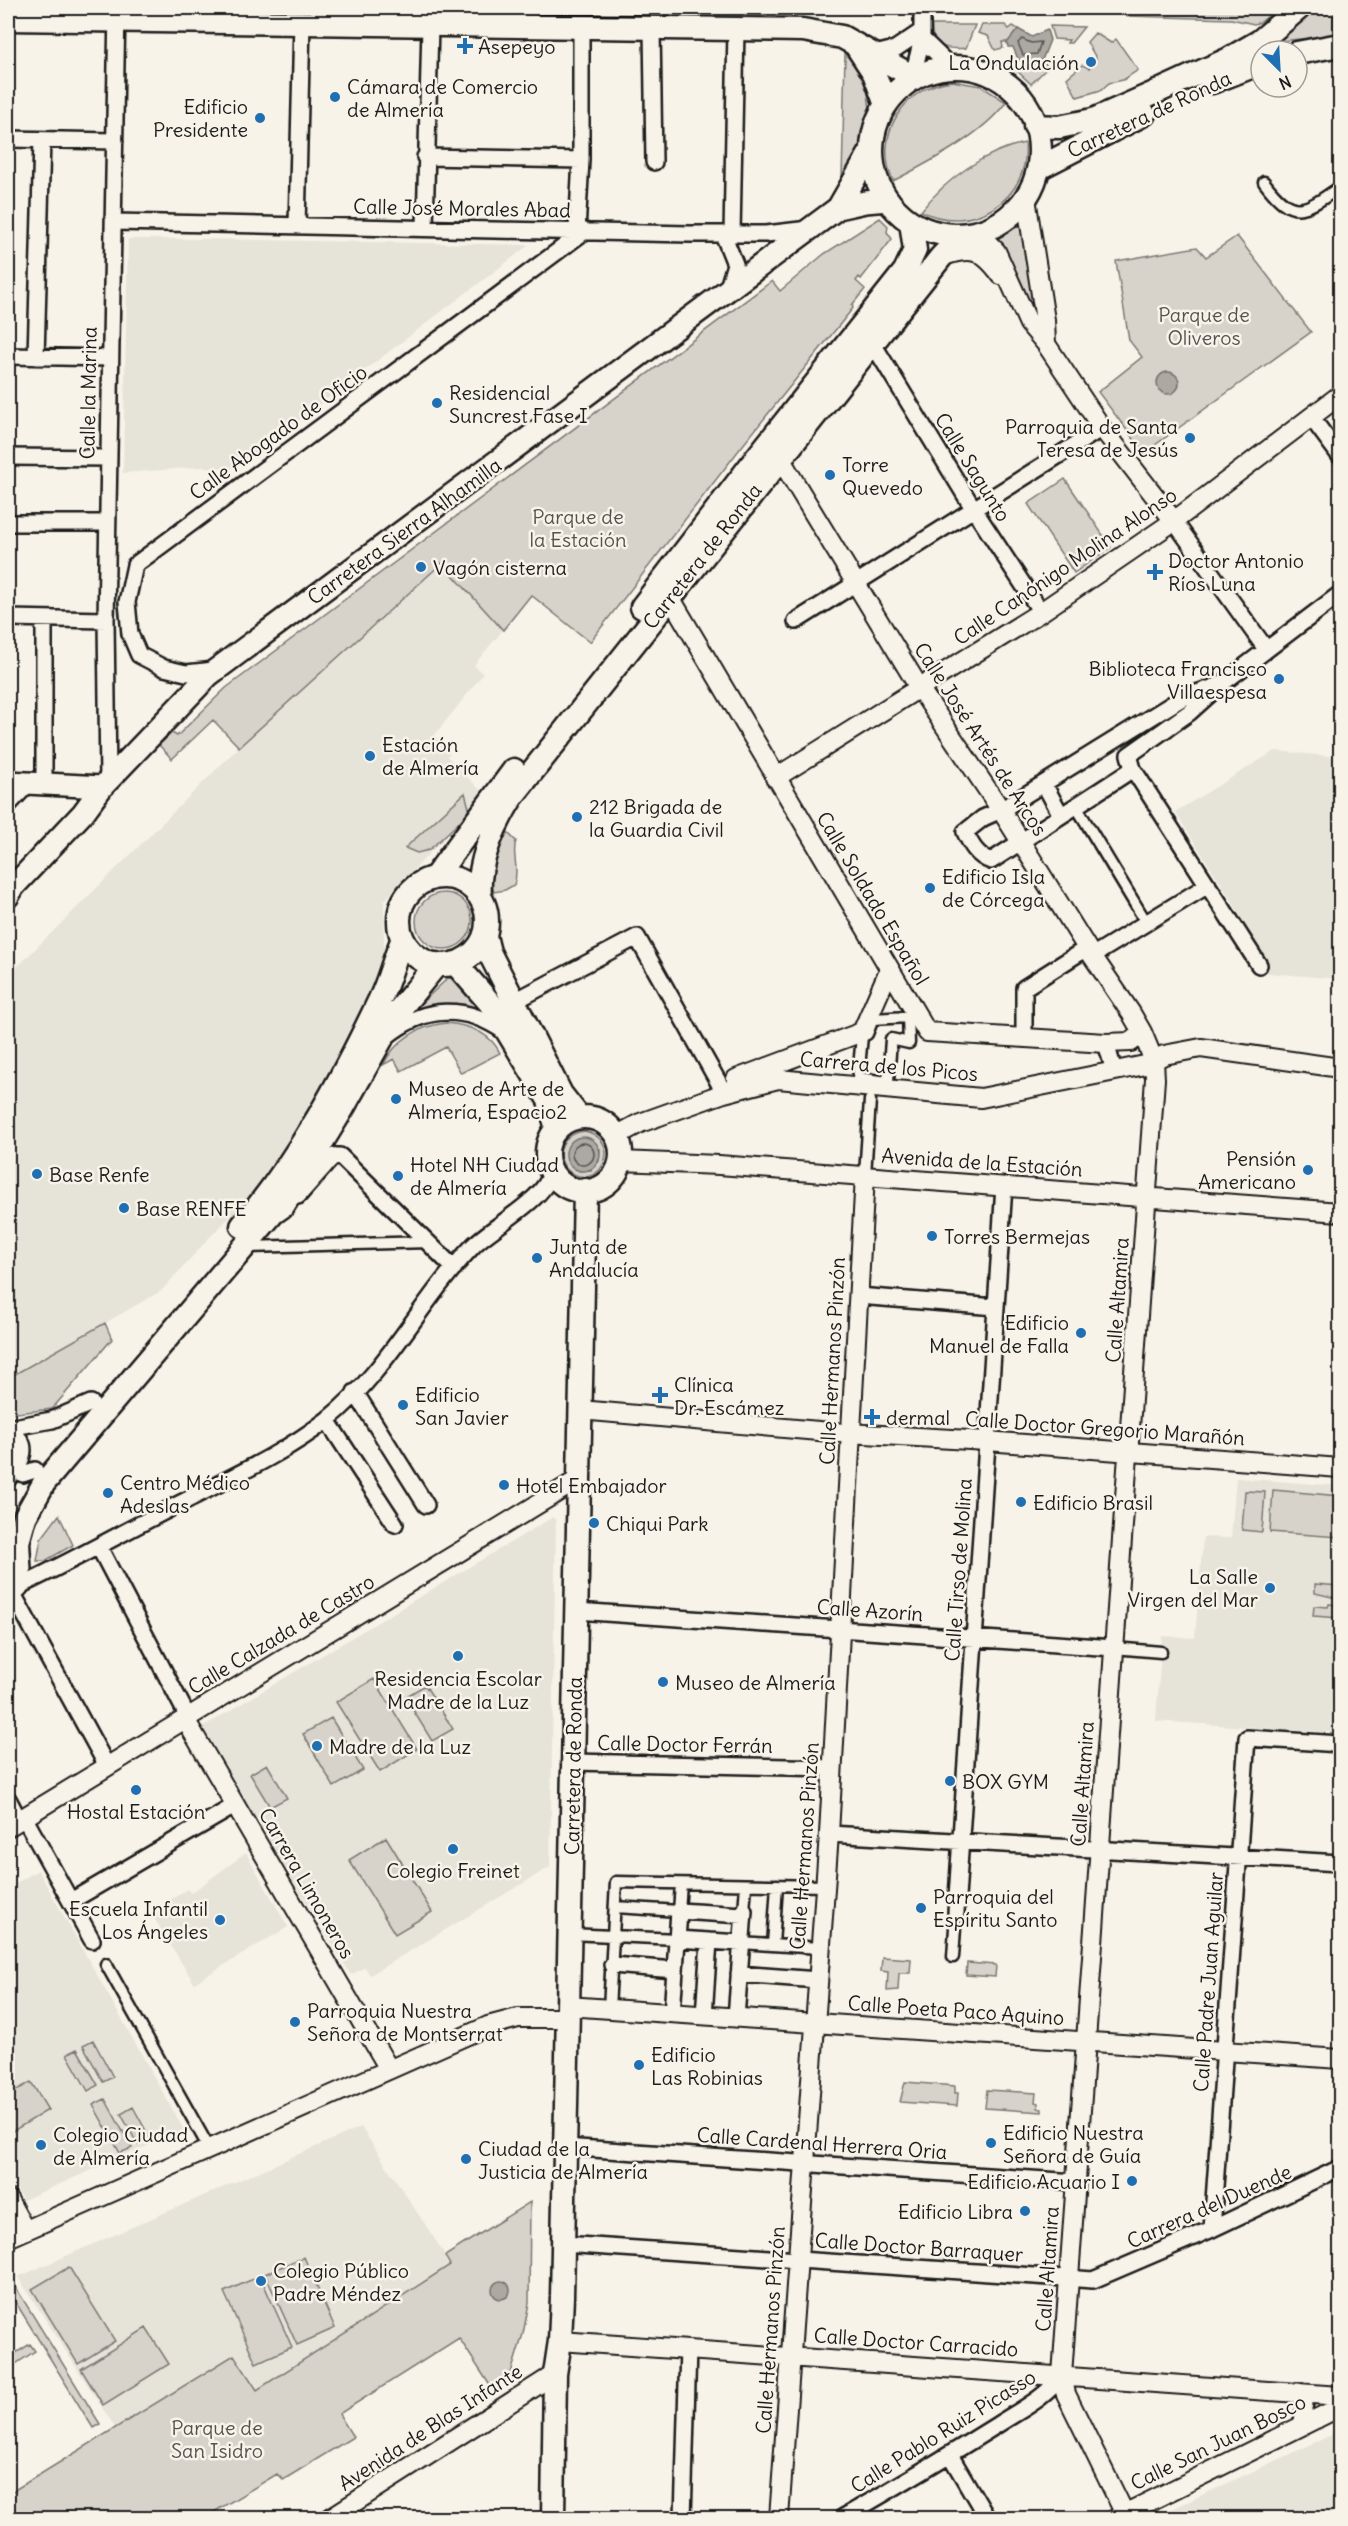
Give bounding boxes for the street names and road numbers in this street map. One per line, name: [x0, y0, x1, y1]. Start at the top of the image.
street label: Carretera de Ronda: [1063, 65, 1235, 163]
street label: Calle José Morales Abad: [353, 194, 571, 222]
street label: Calle la Marina: [74, 326, 102, 460]
street label: Calle Abogado de Oficio: [184, 359, 372, 505]
street label: Calle Sagunto: [930, 408, 1016, 526]
street label: Carretera Sierra Alhamilla: [302, 452, 506, 610]
street label: Carretera de Ronda: [637, 478, 767, 634]
street label: Calle Canónigo Molina Alonso: [949, 482, 1181, 650]
street label: Calle José Artés de Arcos: [909, 638, 1053, 840]
street label: Calle Soldado Español: [811, 807, 935, 989]
street label: Carrera de los Picos: [799, 1046, 979, 1086]
street label: Avenida de la Estación: [881, 1143, 1083, 1181]
street label: Calle Altamira: [1100, 1236, 1134, 1364]
street label: Calle Hermanos Pinzón: [814, 1256, 850, 1466]
street label: Calle Doctor Gregorio Marañón: [964, 1406, 1246, 1450]
street label: Calle Tirso de Molina: [939, 1478, 977, 1662]
street label: Calle Calzada de Castro: [183, 1568, 379, 1700]
street label: Calle Azorín: [816, 1594, 924, 1626]
street label: Carretera de Ronda: [559, 1677, 587, 1855]
street label: Calle Altamira: [1065, 1720, 1099, 1848]
street label: Calle Doctor Ferrán: [597, 1730, 773, 1758]
street label: Calle Hermanos Pinzón: [784, 1741, 824, 1951]
street label: Carrera Limoneros: [254, 1803, 360, 1963]
street label: Calle Padre Juan Aguilar: [1188, 1871, 1228, 2093]
street label: Calle Poeta Paco Aquino: [847, 1990, 1065, 2030]
street label: Calle Cardenal Herrera Oria: [696, 2122, 948, 2164]
street label: Carrera del Duende: [1123, 2159, 1295, 2253]
street label: Calle Altamira: [1030, 2205, 1064, 2333]
street label: Calle Hermanos Pinzón: [750, 2225, 790, 2435]
street label: Calle Doctor Barraquer: [814, 2227, 1024, 2267]
street label: Calle Doctor Carracido: [813, 2322, 1019, 2362]
street label: Avenida de Blas Infante: [334, 2358, 526, 2496]
street label: Calle Pablo Ruiz Picasso: [846, 2364, 1040, 2498]
street label: Calle San Juan Bosco: [1126, 2389, 1310, 2495]

